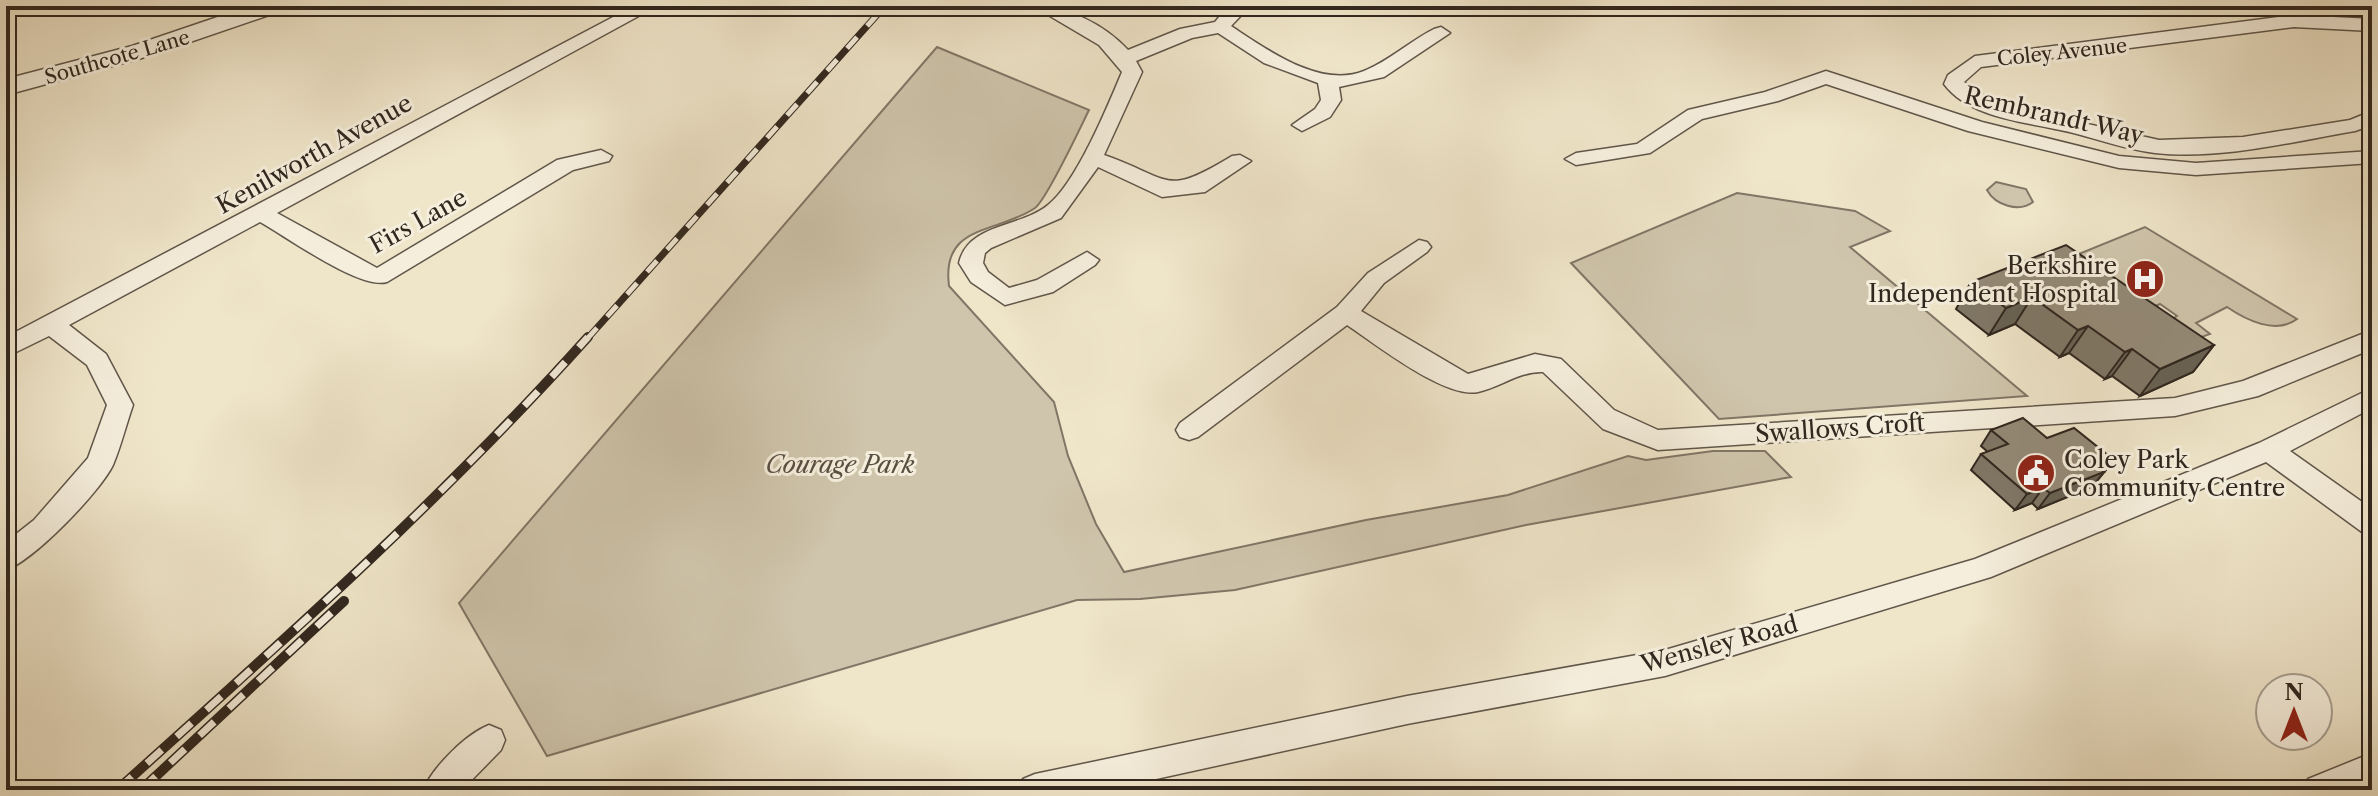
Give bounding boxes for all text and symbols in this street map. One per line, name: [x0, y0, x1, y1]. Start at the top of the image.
street label: Southcote Lane: [42, 25, 192, 89]
street label: Coley Avenue: [1996, 33, 2128, 71]
street label: Rembrandt Way: [1961, 80, 2147, 150]
street label: Kenilworth Avenue: [211, 88, 417, 220]
street label: Firs Lane: [364, 182, 472, 260]
place label: Berkshire Independent Hospital: [1868, 251, 2117, 308]
hospital icon: Berkshire Independent Hospital: [2124, 258, 2166, 300]
street label: Swallows Croft: [1754, 408, 1926, 448]
place label: Coley Park Community Centre: [2064, 445, 2285, 502]
park label: Courage Park: [765, 450, 915, 479]
public building icon: Coley Park Community Centre: [2015, 452, 2057, 494]
street label: Wensley Road: [1636, 609, 1801, 679]
north arrow: [2254, 672, 2334, 752]
text: N: [2284, 679, 2304, 706]

